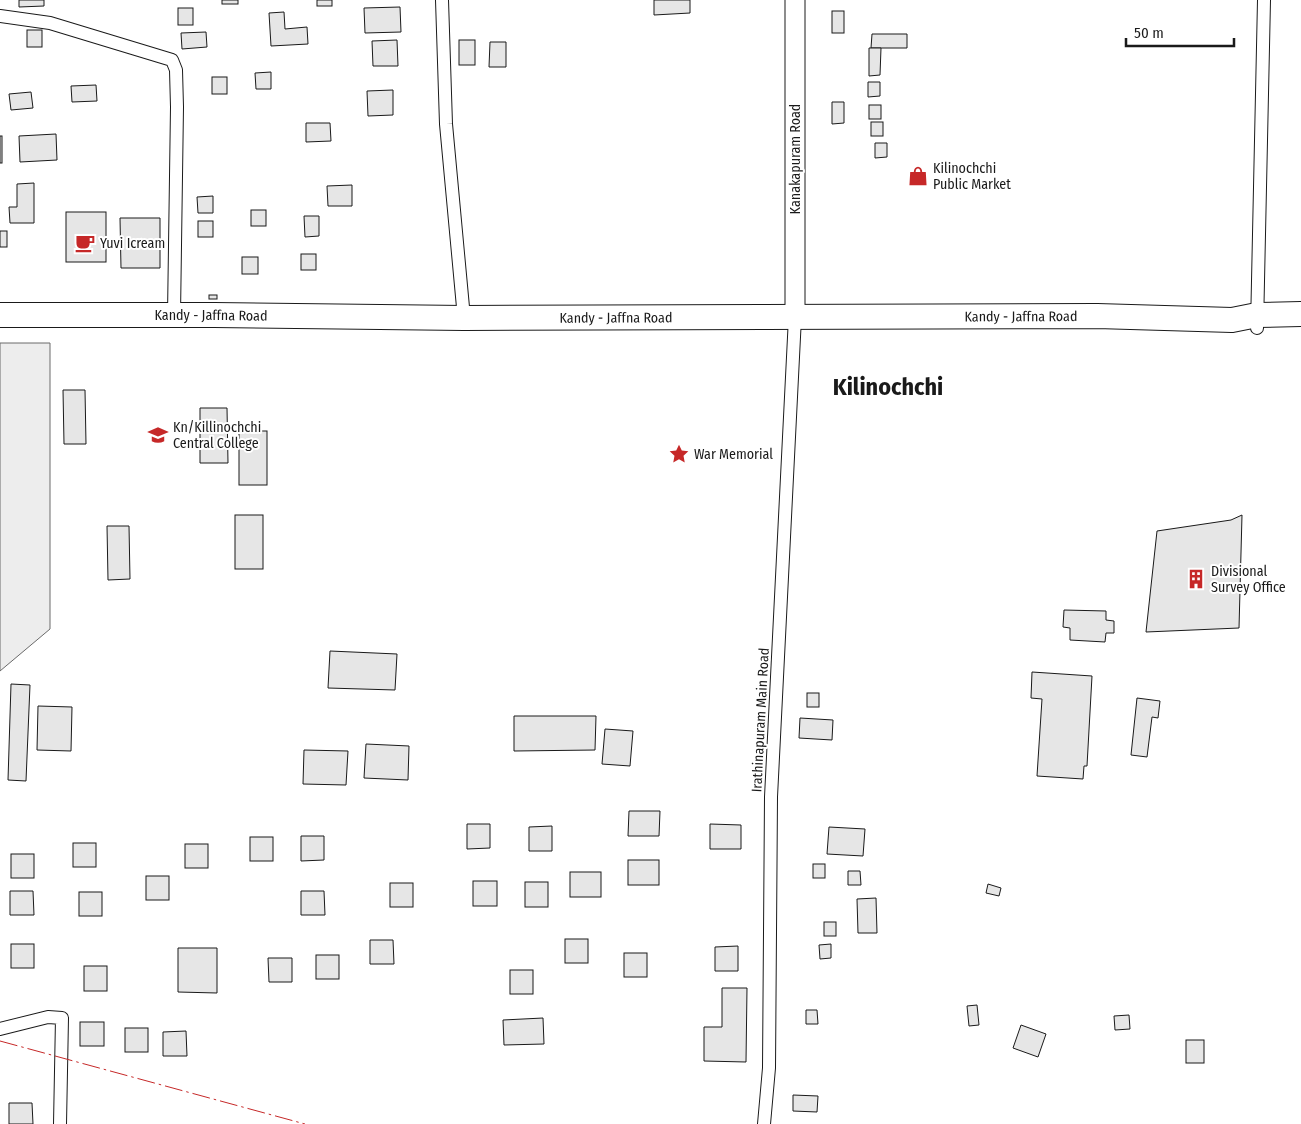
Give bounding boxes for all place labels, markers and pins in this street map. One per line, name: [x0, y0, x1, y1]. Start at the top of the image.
place label: Kilinochchi Public Market: [933, 160, 1011, 193]
shop icon: Kilinochchi Public Market: [907, 165, 929, 187]
cafe icon: Yuvi Icream: [74, 232, 96, 254]
place label: Yuvi Icream: [100, 235, 165, 252]
place label: Kn/Killinochchi Central College: [173, 419, 261, 452]
school or university icon: Kn/Killinochchi Central College: [147, 424, 169, 446]
place icon: War Memorial: [668, 443, 690, 465]
place label: War Memorial: [694, 446, 773, 463]
place label: Divisional Survey Office: [1211, 563, 1286, 596]
building icon: Divisional Survey Office: [1185, 568, 1207, 590]

